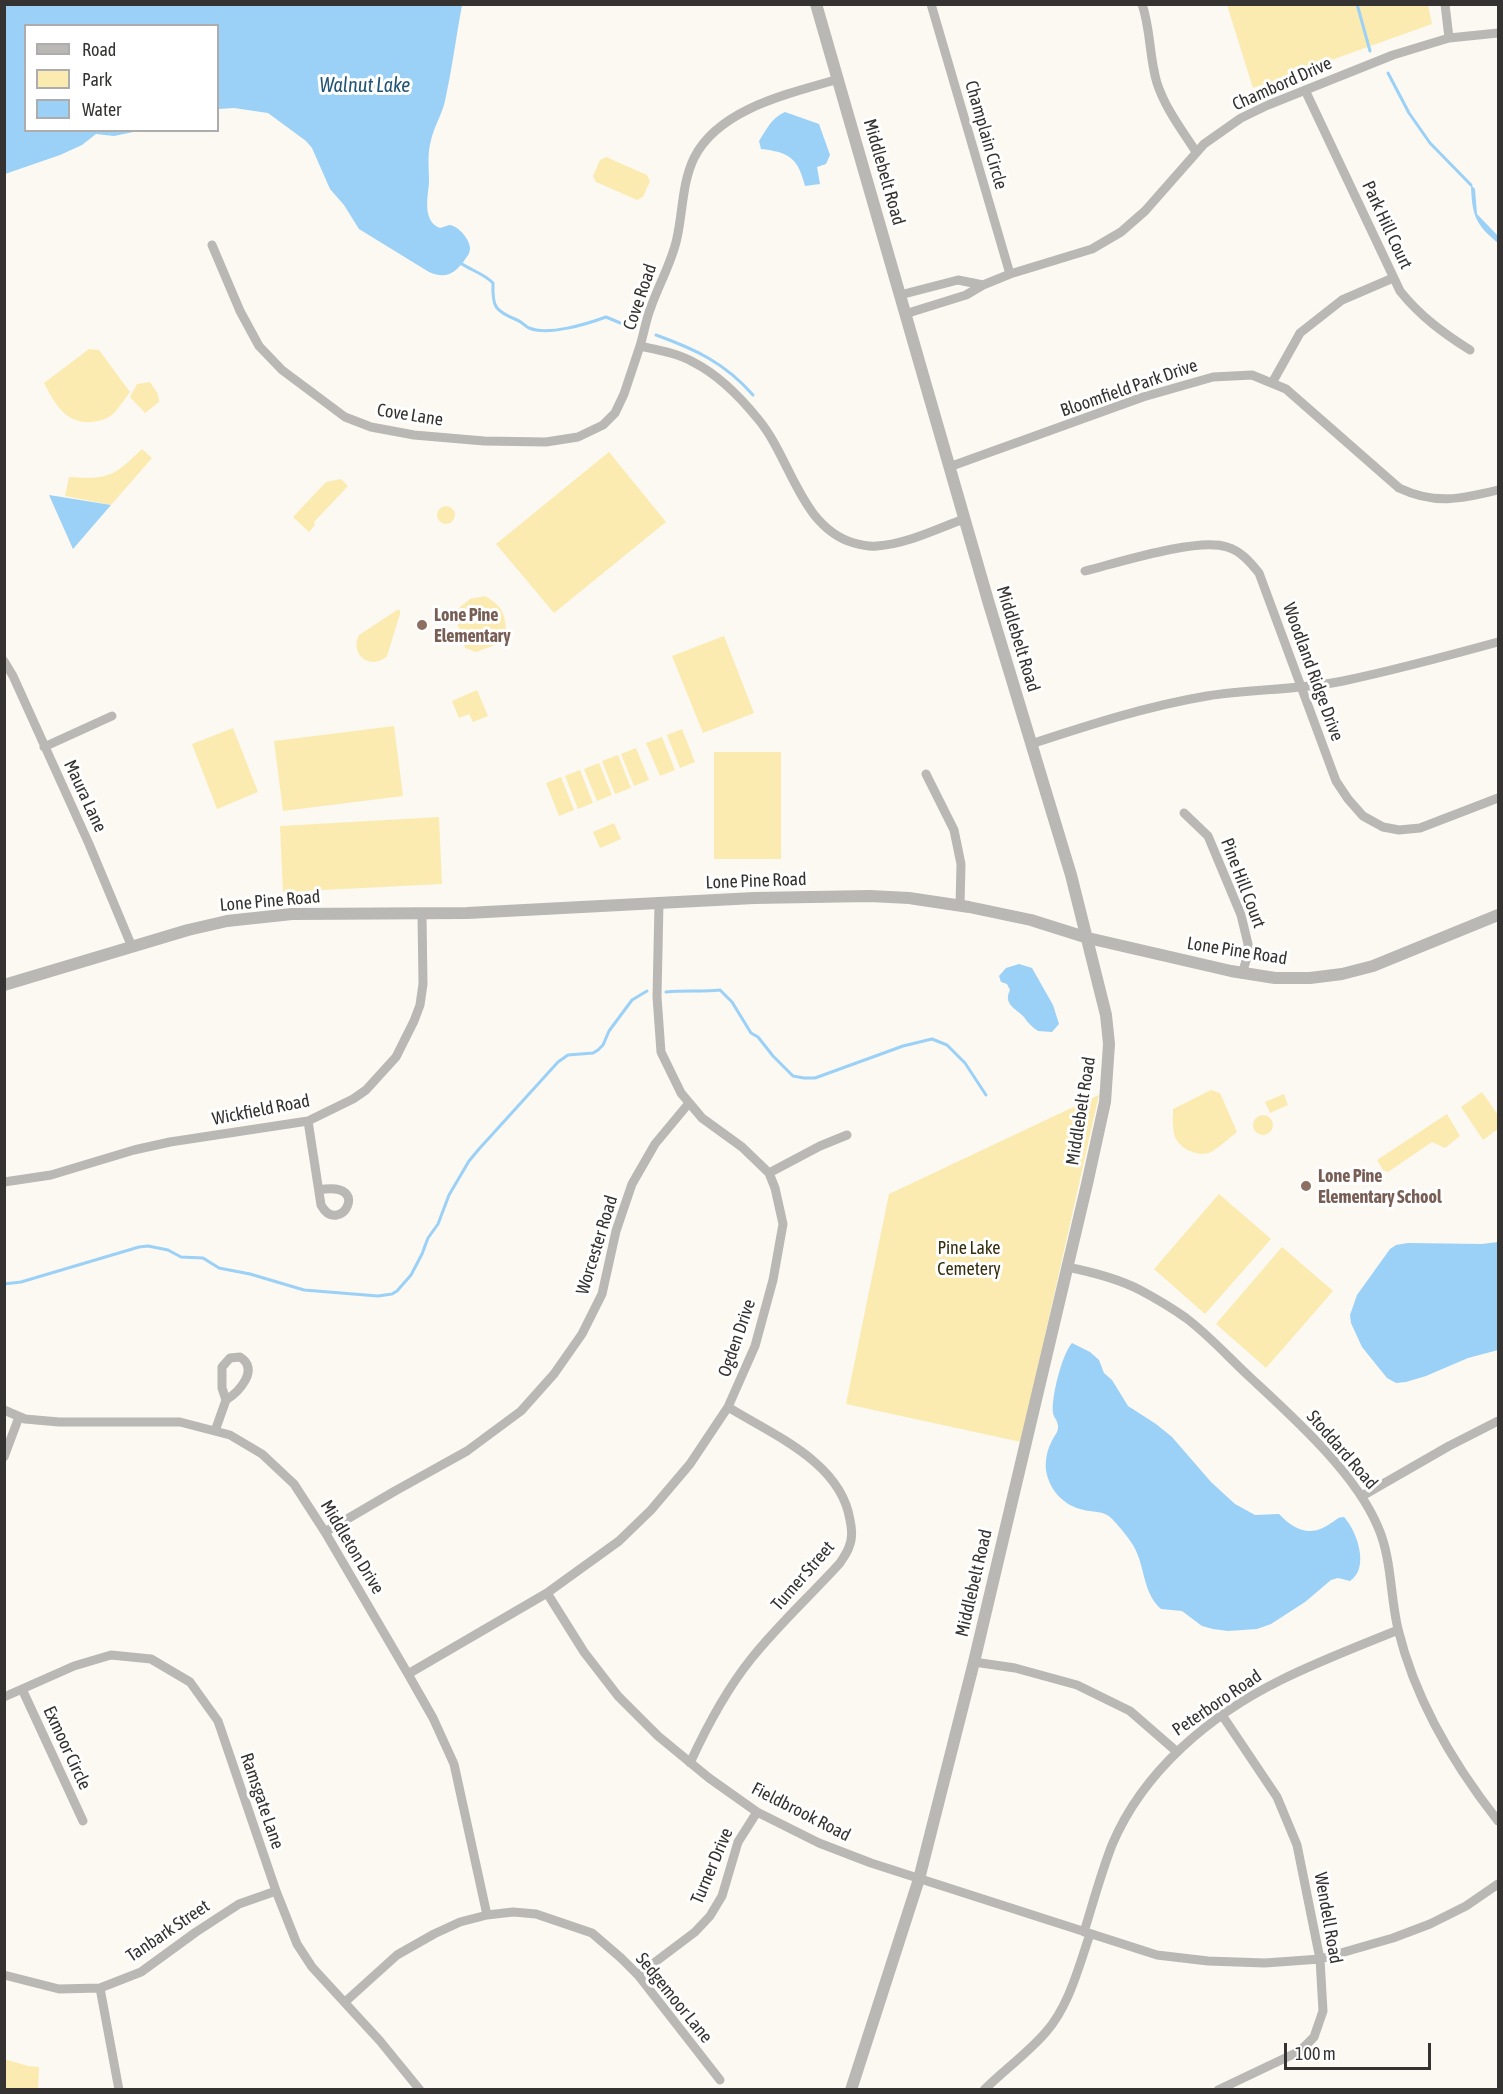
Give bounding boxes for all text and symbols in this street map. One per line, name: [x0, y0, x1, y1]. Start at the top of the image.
legend: [24, 24, 219, 132]
text: Road: [82, 39, 116, 60]
street label: Chambord Drive: [1229, 52, 1335, 116]
text: Park: [82, 69, 112, 90]
water label: Walnut Lake: [320, 74, 410, 98]
street label: Champlain Circle: [960, 78, 1012, 192]
text: Water: [82, 99, 121, 120]
street label: Middlebelt Road: [859, 116, 909, 228]
street label: Park Hill Court: [1357, 178, 1417, 272]
street label: Cove Road: [619, 261, 661, 333]
street label: Bloomfield Park Drive: [1058, 354, 1200, 422]
street label: Cove Lane: [375, 399, 445, 431]
street label: Middlebelt Road: [992, 583, 1044, 695]
street label: Woodland Ridge Drive: [1278, 600, 1348, 744]
place label: Lone Pine Elementary: [434, 604, 511, 646]
marker: Lone Pine Elementary: [415, 618, 429, 632]
street label: Maura Lane: [59, 756, 111, 836]
street label: Pine Hill Court: [1216, 835, 1270, 931]
street label: Lone Pine Road: [705, 868, 807, 894]
street label: Lone Pine Road: [219, 886, 321, 916]
street label: Lone Pine Road: [1185, 932, 1289, 970]
street label: Middlebelt Road: [1062, 1055, 1100, 1167]
street label: Wickfield Road: [210, 1090, 312, 1130]
place label: Lone Pine Elementary School: [1318, 1165, 1442, 1208]
marker: Lone Pine Elementary School: [1299, 1179, 1313, 1193]
street label: Worcester Road: [572, 1193, 622, 1297]
park label: Pine Lake Cemetery: [937, 1237, 1001, 1280]
street label: Ogden Drive: [714, 1296, 760, 1380]
street label: Stoddard Road: [1302, 1406, 1382, 1494]
street label: Middleton Drive: [316, 1496, 388, 1598]
street label: Middlebelt Road: [951, 1527, 997, 1639]
street label: Turner Street: [767, 1537, 839, 1615]
street label: Peterboro Road: [1168, 1665, 1266, 1741]
street label: Exmoor Circle: [38, 1703, 96, 1793]
street label: Ramsgate Lane: [235, 1750, 289, 1852]
street label: Fieldbrook Road: [748, 1778, 854, 1846]
street label: Turner Drive: [686, 1825, 738, 1907]
street label: Wendell Road: [1309, 1871, 1347, 1965]
street label: Tanbark Street: [122, 1895, 214, 1967]
street label: Sedgemoor Lane: [631, 1949, 717, 2047]
scale bar: [1287, 2031, 1434, 2069]
text: 100 m: [1295, 2043, 1336, 2064]

